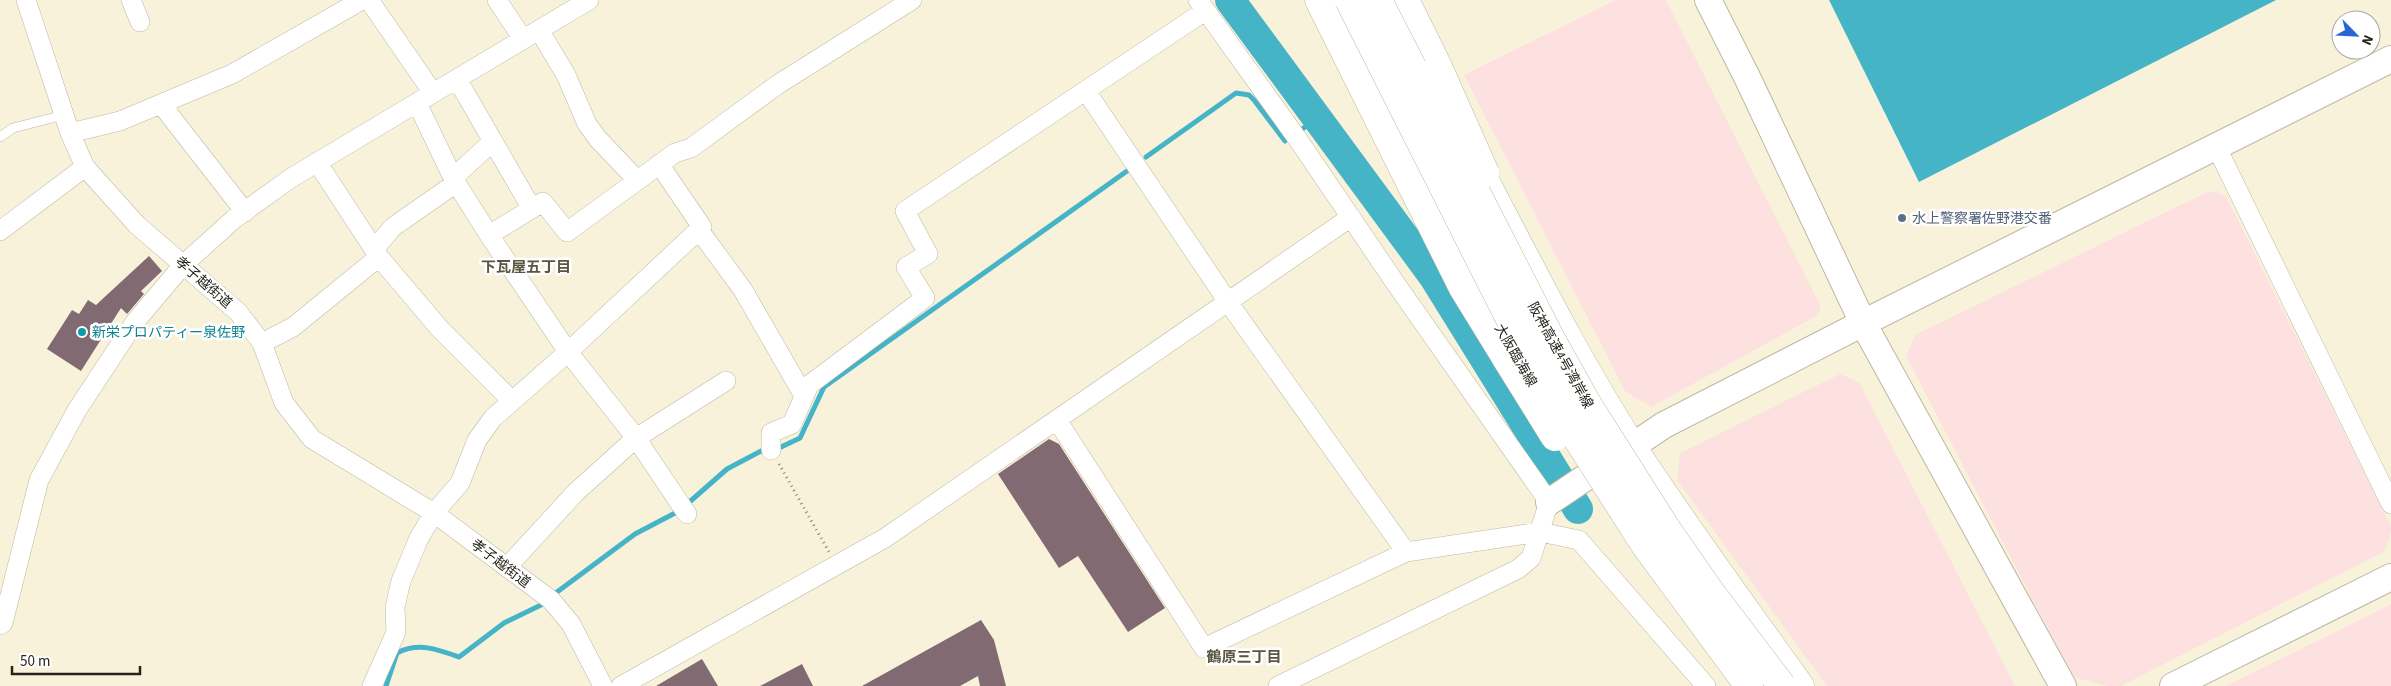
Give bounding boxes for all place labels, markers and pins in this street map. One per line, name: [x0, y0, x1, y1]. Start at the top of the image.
place label: 水上警察署佐野港交番: [1912, 209, 2052, 229]
marker: 水上警察署佐野港交番: [1896, 212, 1908, 224]
place label: 新栄プロパティー泉佐野: [92, 323, 245, 343]
marker: 新栄プロパティー泉佐野: [76, 326, 88, 338]

